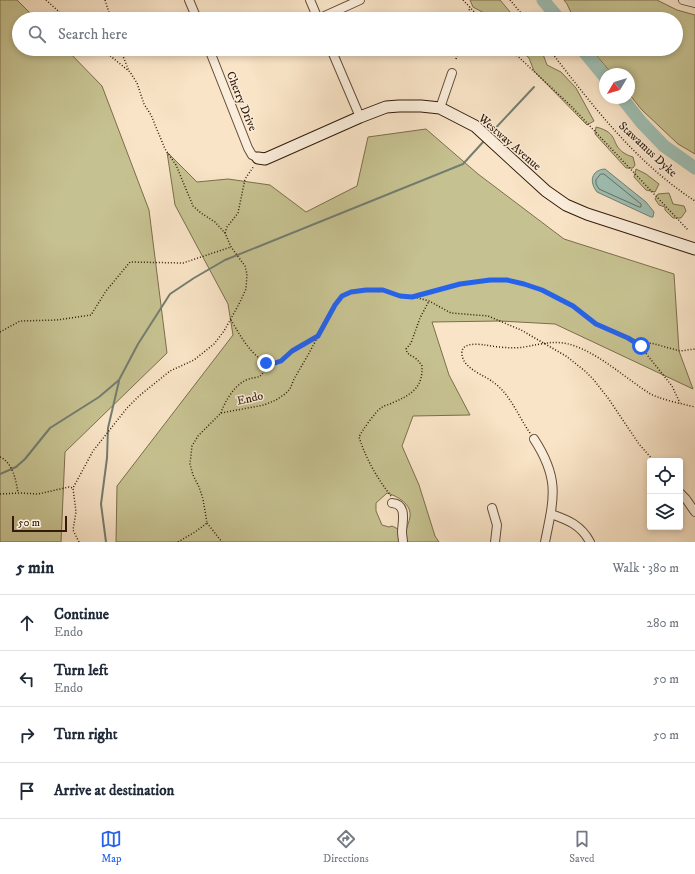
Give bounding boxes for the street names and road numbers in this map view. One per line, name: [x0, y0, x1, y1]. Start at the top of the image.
street label: Cherry Drive: [223, 69, 260, 133]
street label: Westway Avenue: [474, 110, 544, 174]
street label: Stawamus Dyke: [615, 118, 680, 180]
street label: Endo: [236, 388, 265, 409]

